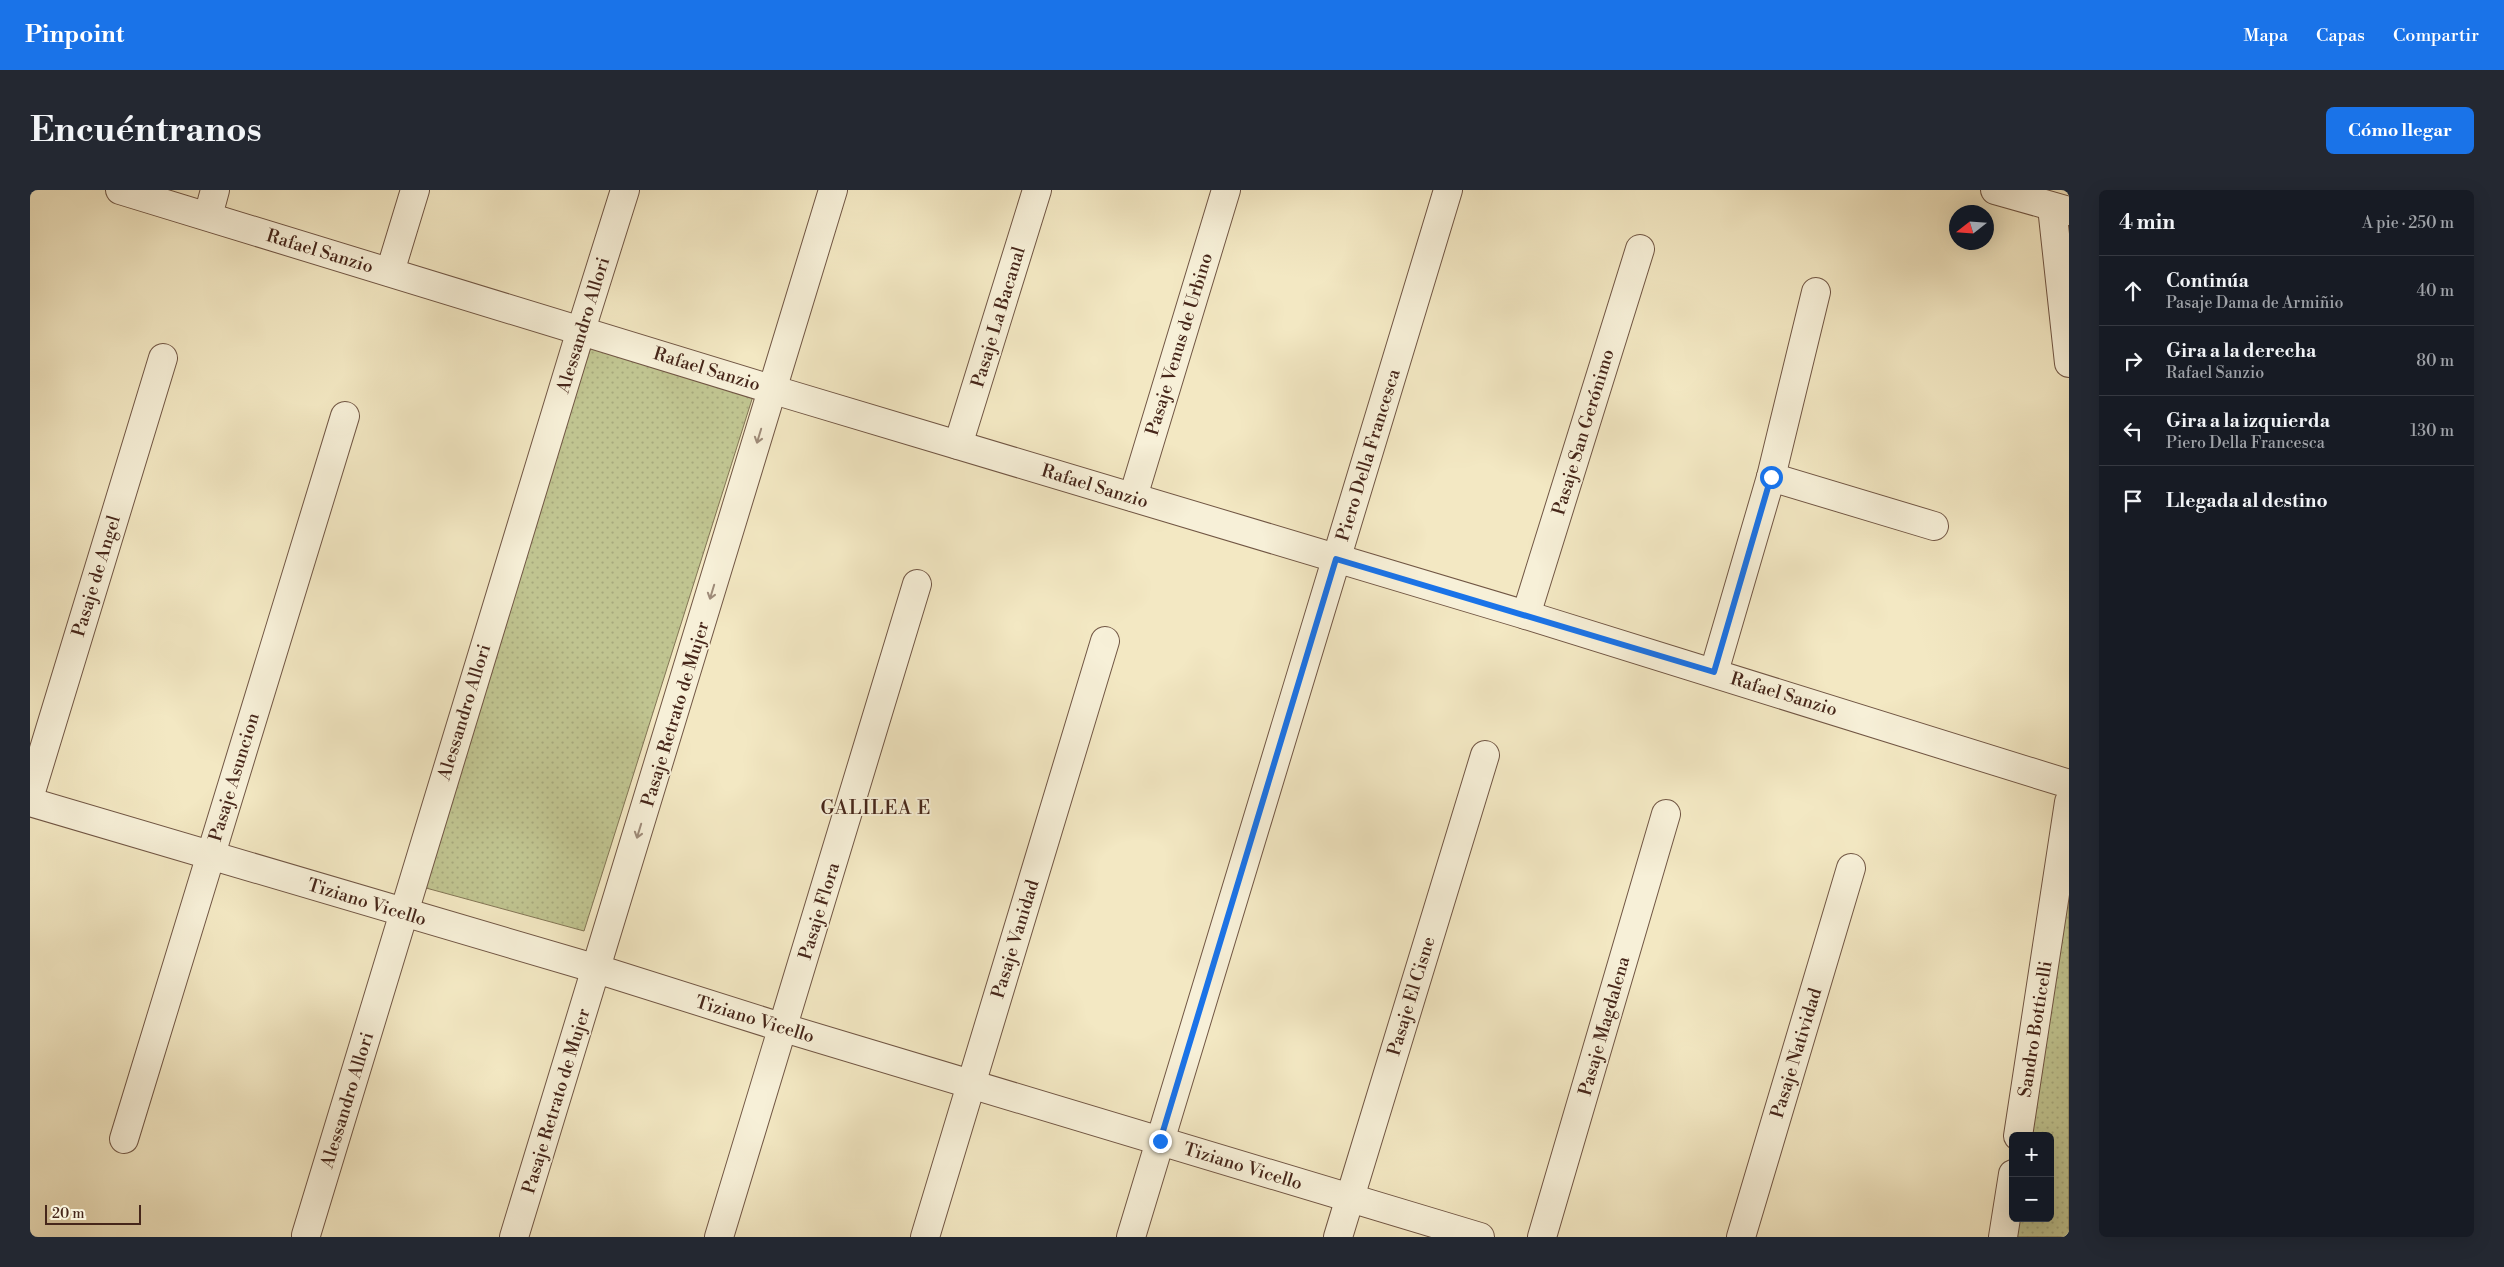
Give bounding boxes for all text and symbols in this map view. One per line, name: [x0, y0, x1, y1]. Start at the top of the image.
text: Pinpoint: [25, 20, 124, 50]
text: Mapa: [2244, 24, 2288, 47]
text: Capas: [2316, 24, 2365, 47]
text: Compartir: [2393, 24, 2479, 47]
button: Cómo llegar: [2326, 107, 2474, 154]
text: Encuéntranos: [30, 109, 262, 152]
north arrow: [1949, 205, 1994, 250]
text: 4 min: [2119, 210, 2175, 236]
text: A pie · 250 m: [2362, 213, 2454, 233]
street label: Rafael Sanzio: [264, 224, 376, 279]
street label: Pasaje La Bacanal: [966, 243, 1031, 390]
street label: Pasaje Venus de Urbino: [1141, 250, 1218, 438]
street label: Alessandro Allori: [552, 254, 615, 397]
text: Continúa: [2166, 269, 2249, 293]
icon: ahead: [2119, 277, 2147, 305]
text: 40 m: [2417, 281, 2454, 301]
text: Pasaje Dama de Armiñio: [2166, 293, 2344, 313]
text: Gira a la derecha: [2166, 339, 2316, 363]
street label: Rafael Sanzio: [651, 342, 763, 397]
street label: Pasaje San Gerónimo: [1547, 346, 1620, 518]
icon: right: [2119, 347, 2147, 375]
text: 80 m: [2416, 351, 2454, 371]
text: Rafael Sanzio: [2166, 363, 2264, 383]
street label: Piero Della Francesca: [1331, 365, 1406, 544]
text: Gira a la izquierda: [2166, 409, 2330, 433]
icon: left: [2119, 417, 2147, 445]
text: 130 m: [2410, 421, 2454, 441]
one-way arrow: [754, 428, 764, 444]
text: Piero Della Francesca: [2166, 433, 2325, 453]
street label: Rafael Sanzio: [1039, 459, 1151, 514]
route start: [1760, 466, 1783, 489]
icon: arrive: [2119, 487, 2147, 515]
text: Llegada al destino: [2166, 489, 2328, 513]
street label: Pasaje de Angel: [67, 512, 126, 640]
one-way arrow: [707, 583, 717, 599]
street label: Pasaje Retrato de Mujer: [636, 618, 715, 810]
street label: Alessandro Allori: [433, 641, 496, 784]
street label: Rafael Sanzio: [1728, 667, 1840, 722]
street label: Pasaje Asuncion: [204, 710, 265, 844]
district label: GALILEA E: [821, 796, 931, 820]
one-way arrow: [634, 823, 644, 839]
street label: Pasaje Flora: [794, 859, 845, 962]
street label: Tiziano Vicello: [304, 873, 429, 932]
street label: Pasaje Vanidad: [987, 876, 1045, 1001]
street label: Pasaje El Cisne: [1382, 934, 1441, 1059]
street label: Pasaje Magdalena: [1574, 953, 1636, 1099]
street label: Sandro Botticelli: [2013, 959, 2058, 1099]
street label: Pasaje Natividad: [1766, 984, 1827, 1121]
street label: Tiziano Vicello: [692, 990, 817, 1049]
street label: Pasaje Retrato de Mujer: [517, 1005, 596, 1197]
street label: Alessandro Allori: [316, 1029, 379, 1172]
route end: [1149, 1130, 1172, 1153]
map controls: [2009, 1132, 2054, 1222]
button: +: [2009, 1132, 2054, 1177]
street label: Tiziano Vicello: [1180, 1137, 1305, 1196]
button: −: [2009, 1177, 2054, 1222]
scale bar: [45, 1202, 141, 1225]
text: 20 m: [52, 1205, 84, 1223]

